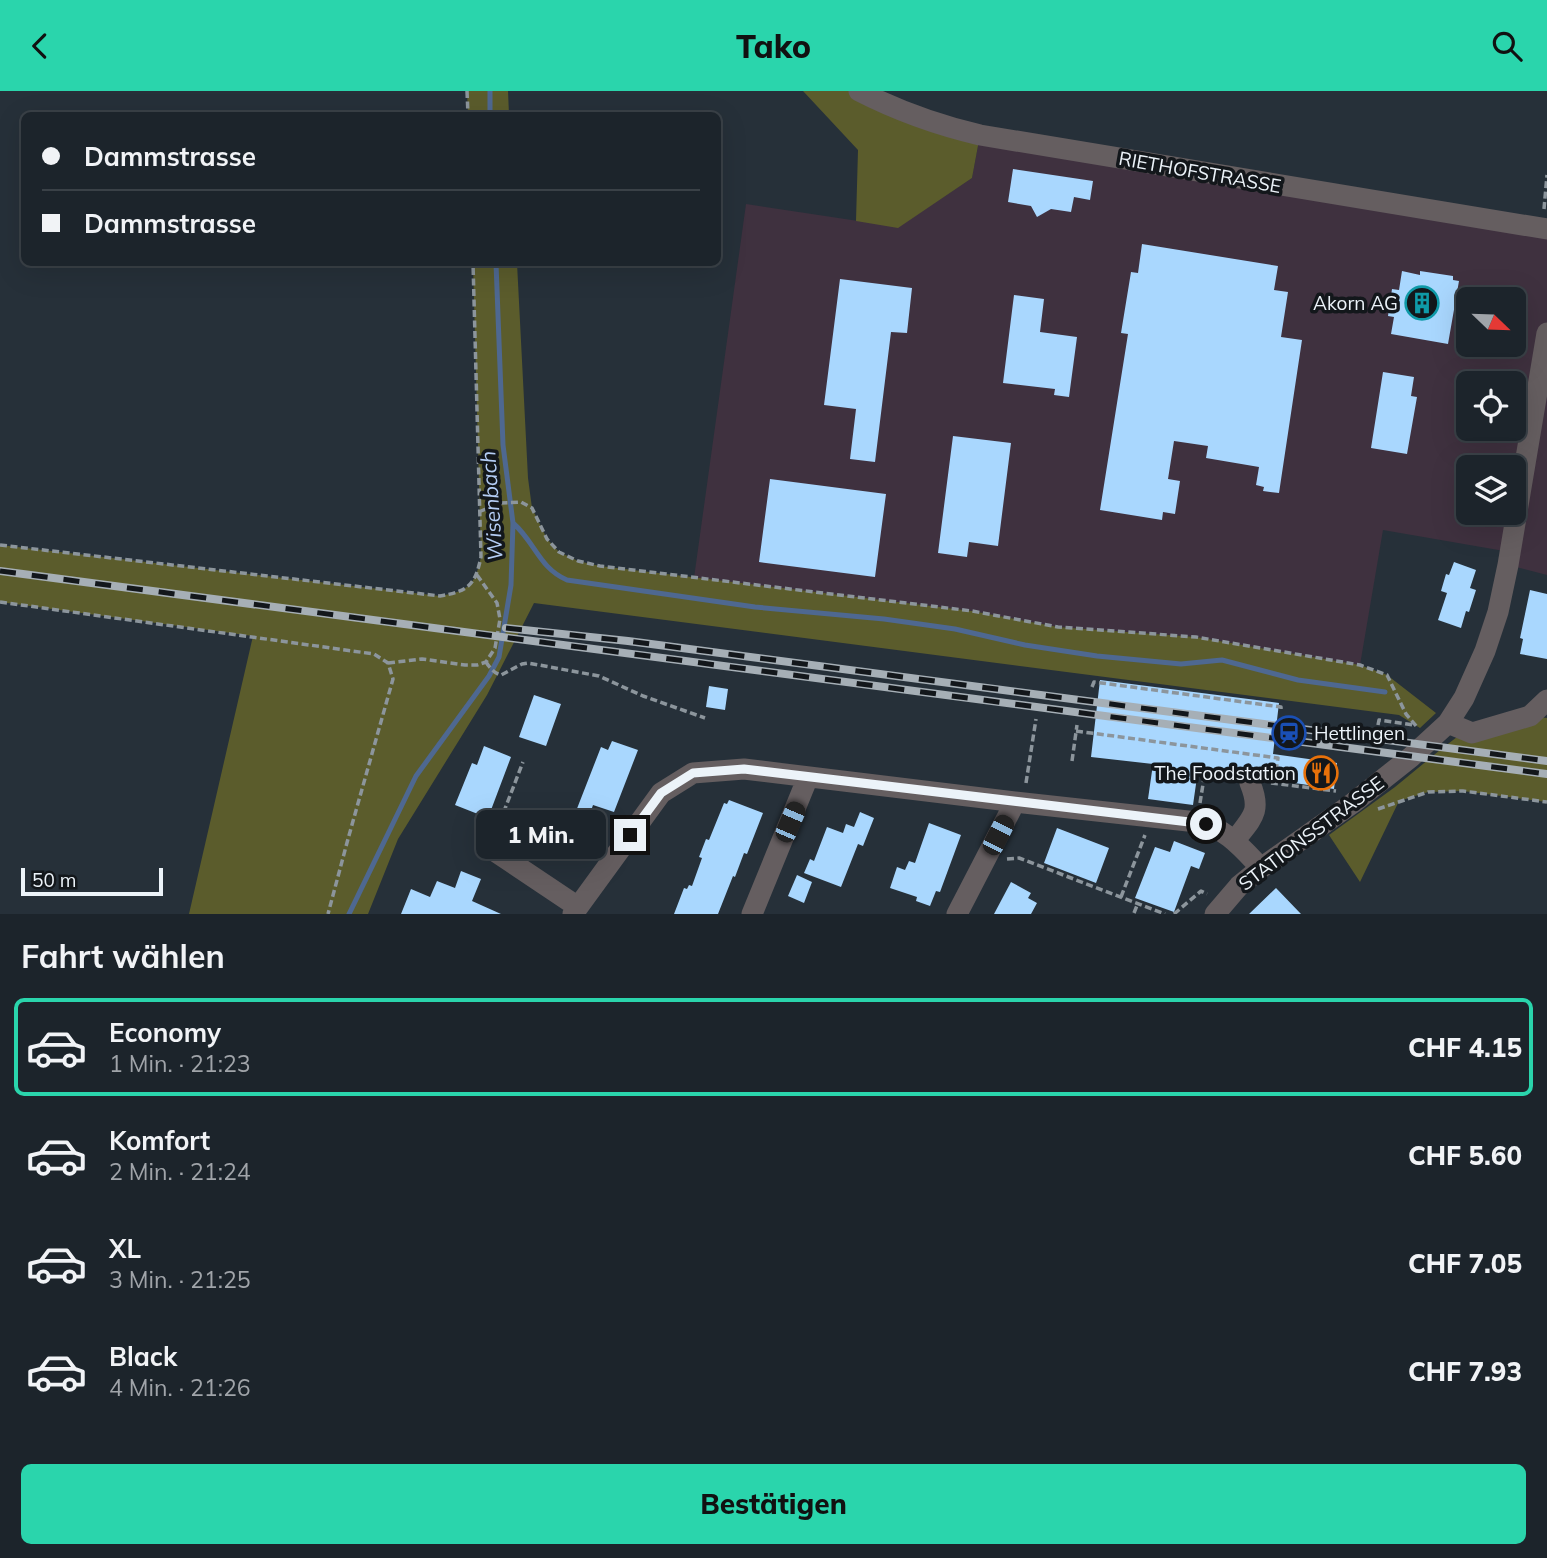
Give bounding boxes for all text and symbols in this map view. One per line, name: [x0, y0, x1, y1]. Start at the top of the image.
text: Tako: [736, 26, 811, 66]
icon: back: [21, 27, 59, 65]
icon: search: [1488, 27, 1526, 65]
text: Dammstrasse: [84, 140, 256, 173]
street label: RIETHOFSTRASSE: [1117, 146, 1283, 198]
text: Dammstrasse: [84, 207, 256, 240]
building icon: Akorn AG: [1403, 284, 1441, 322]
north arrow: [1456, 287, 1526, 357]
map controls: [1456, 287, 1526, 525]
place label: Akorn AG: [1313, 291, 1398, 315]
button: locate: [1456, 371, 1526, 441]
water label: Wisenbach: [474, 450, 508, 562]
button: layers: [1456, 455, 1526, 525]
station icon: Hettlingen: [1270, 714, 1308, 752]
place label: Hettlingen: [1314, 721, 1405, 745]
restaurant icon: The Foodstation: [1302, 754, 1340, 792]
place label: The Foodstation: [1154, 761, 1296, 785]
street label: STATIONSSTRASSE: [1234, 771, 1388, 895]
car: [773, 799, 808, 845]
route start: [1190, 808, 1222, 840]
callout: 1 Min.: [476, 811, 606, 859]
car: [980, 812, 1017, 858]
route end: [614, 819, 646, 851]
text: 1 Min.: [508, 820, 574, 849]
scale bar: [21, 865, 163, 897]
text: 50 m: [32, 868, 76, 892]
text: Fahrt wählen: [21, 936, 225, 976]
icon: car: [25, 1016, 88, 1079]
text: Economy: [109, 1016, 221, 1049]
text: CHF 4.15: [1408, 1031, 1522, 1064]
text: 1 Min. · 21:23: [109, 1049, 251, 1078]
icon: car: [25, 1124, 88, 1187]
text: Komfort: [109, 1124, 210, 1157]
text: CHF 5.60: [1408, 1139, 1522, 1172]
text: 2 Min. · 21:24: [109, 1157, 251, 1186]
icon: car: [25, 1232, 88, 1295]
text: XL: [109, 1232, 141, 1265]
text: CHF 7.05: [1408, 1247, 1522, 1280]
text: 3 Min. · 21:25: [109, 1265, 251, 1294]
icon: car: [25, 1340, 88, 1403]
text: Black: [109, 1340, 177, 1373]
text: CHF 7.93: [1408, 1355, 1522, 1388]
text: 4 Min. · 21:26: [109, 1373, 251, 1402]
button: Bestätigen: [21, 1464, 1526, 1544]

